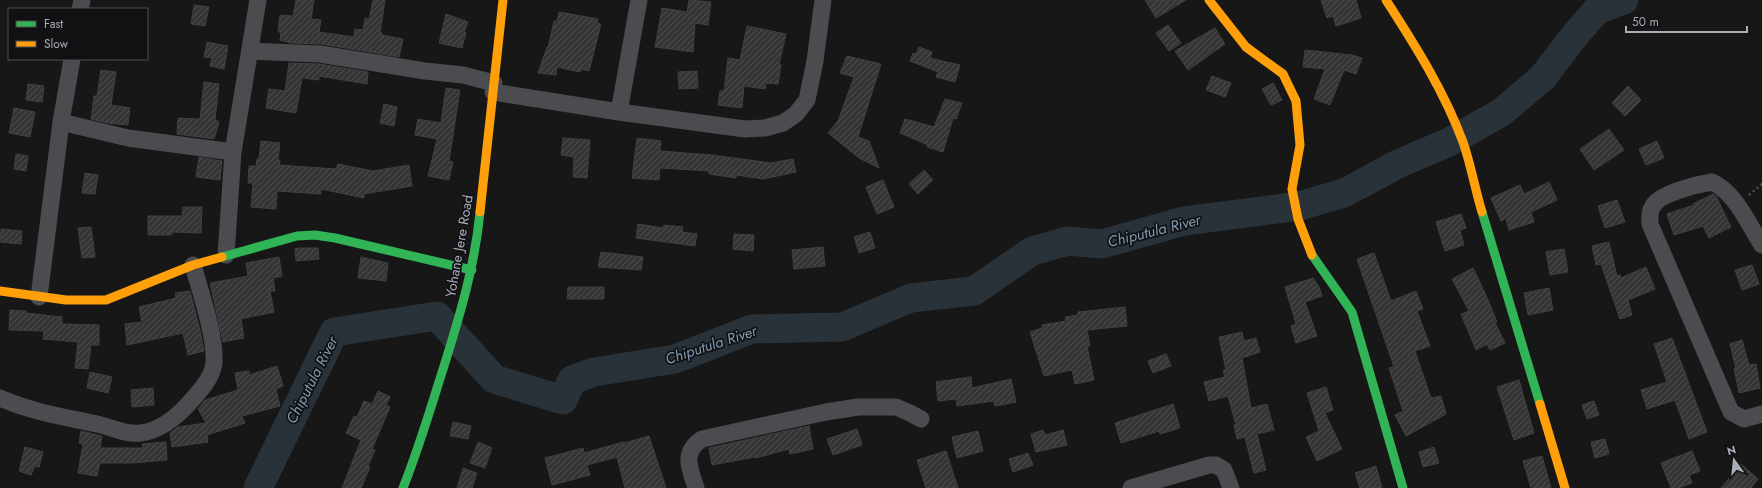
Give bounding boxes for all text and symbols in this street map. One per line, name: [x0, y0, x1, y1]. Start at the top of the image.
legend: [8, 8, 148, 60]
scale bar: [1626, 8, 1747, 34]
text: 50 m: [1632, 13, 1659, 31]
text: Fast: [44, 15, 63, 33]
text: Slow: [44, 35, 69, 53]
street label: Yohane Jere Road: [440, 193, 478, 299]
water label: Chiputula River: [1105, 209, 1204, 253]
water label: Chiputula River: [662, 320, 761, 370]
water label: Chiputula River: [281, 332, 344, 427]
north arrow: [1714, 440, 1754, 480]
text: N: [1725, 441, 1738, 459]

